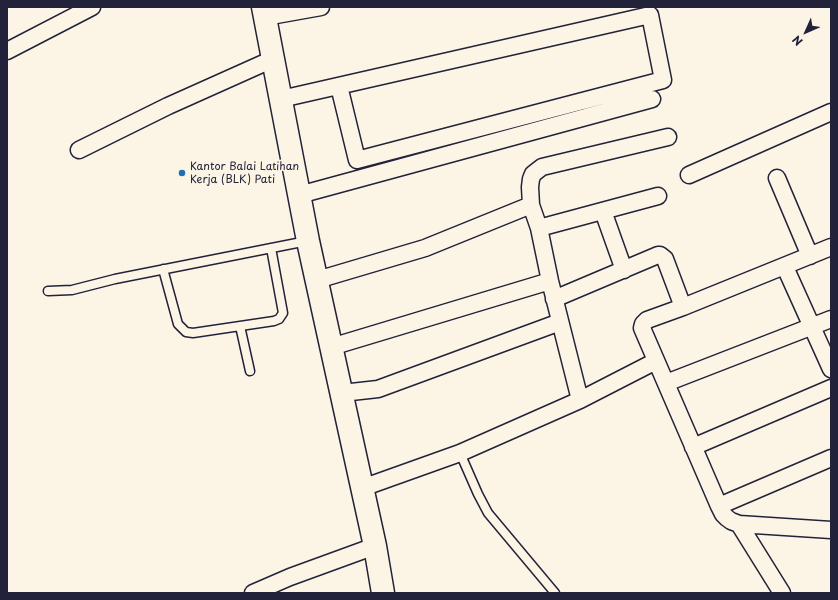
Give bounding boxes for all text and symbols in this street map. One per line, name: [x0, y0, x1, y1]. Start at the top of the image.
north arrow: [786, 12, 826, 52]
text: N: [788, 32, 806, 50]
place label: Kantor Balai Latihan Kerja (BLK) Pati: [190, 160, 299, 186]
marker: Kantor Balai Latihan Kerja (BLK) Pati: [177, 168, 187, 178]

